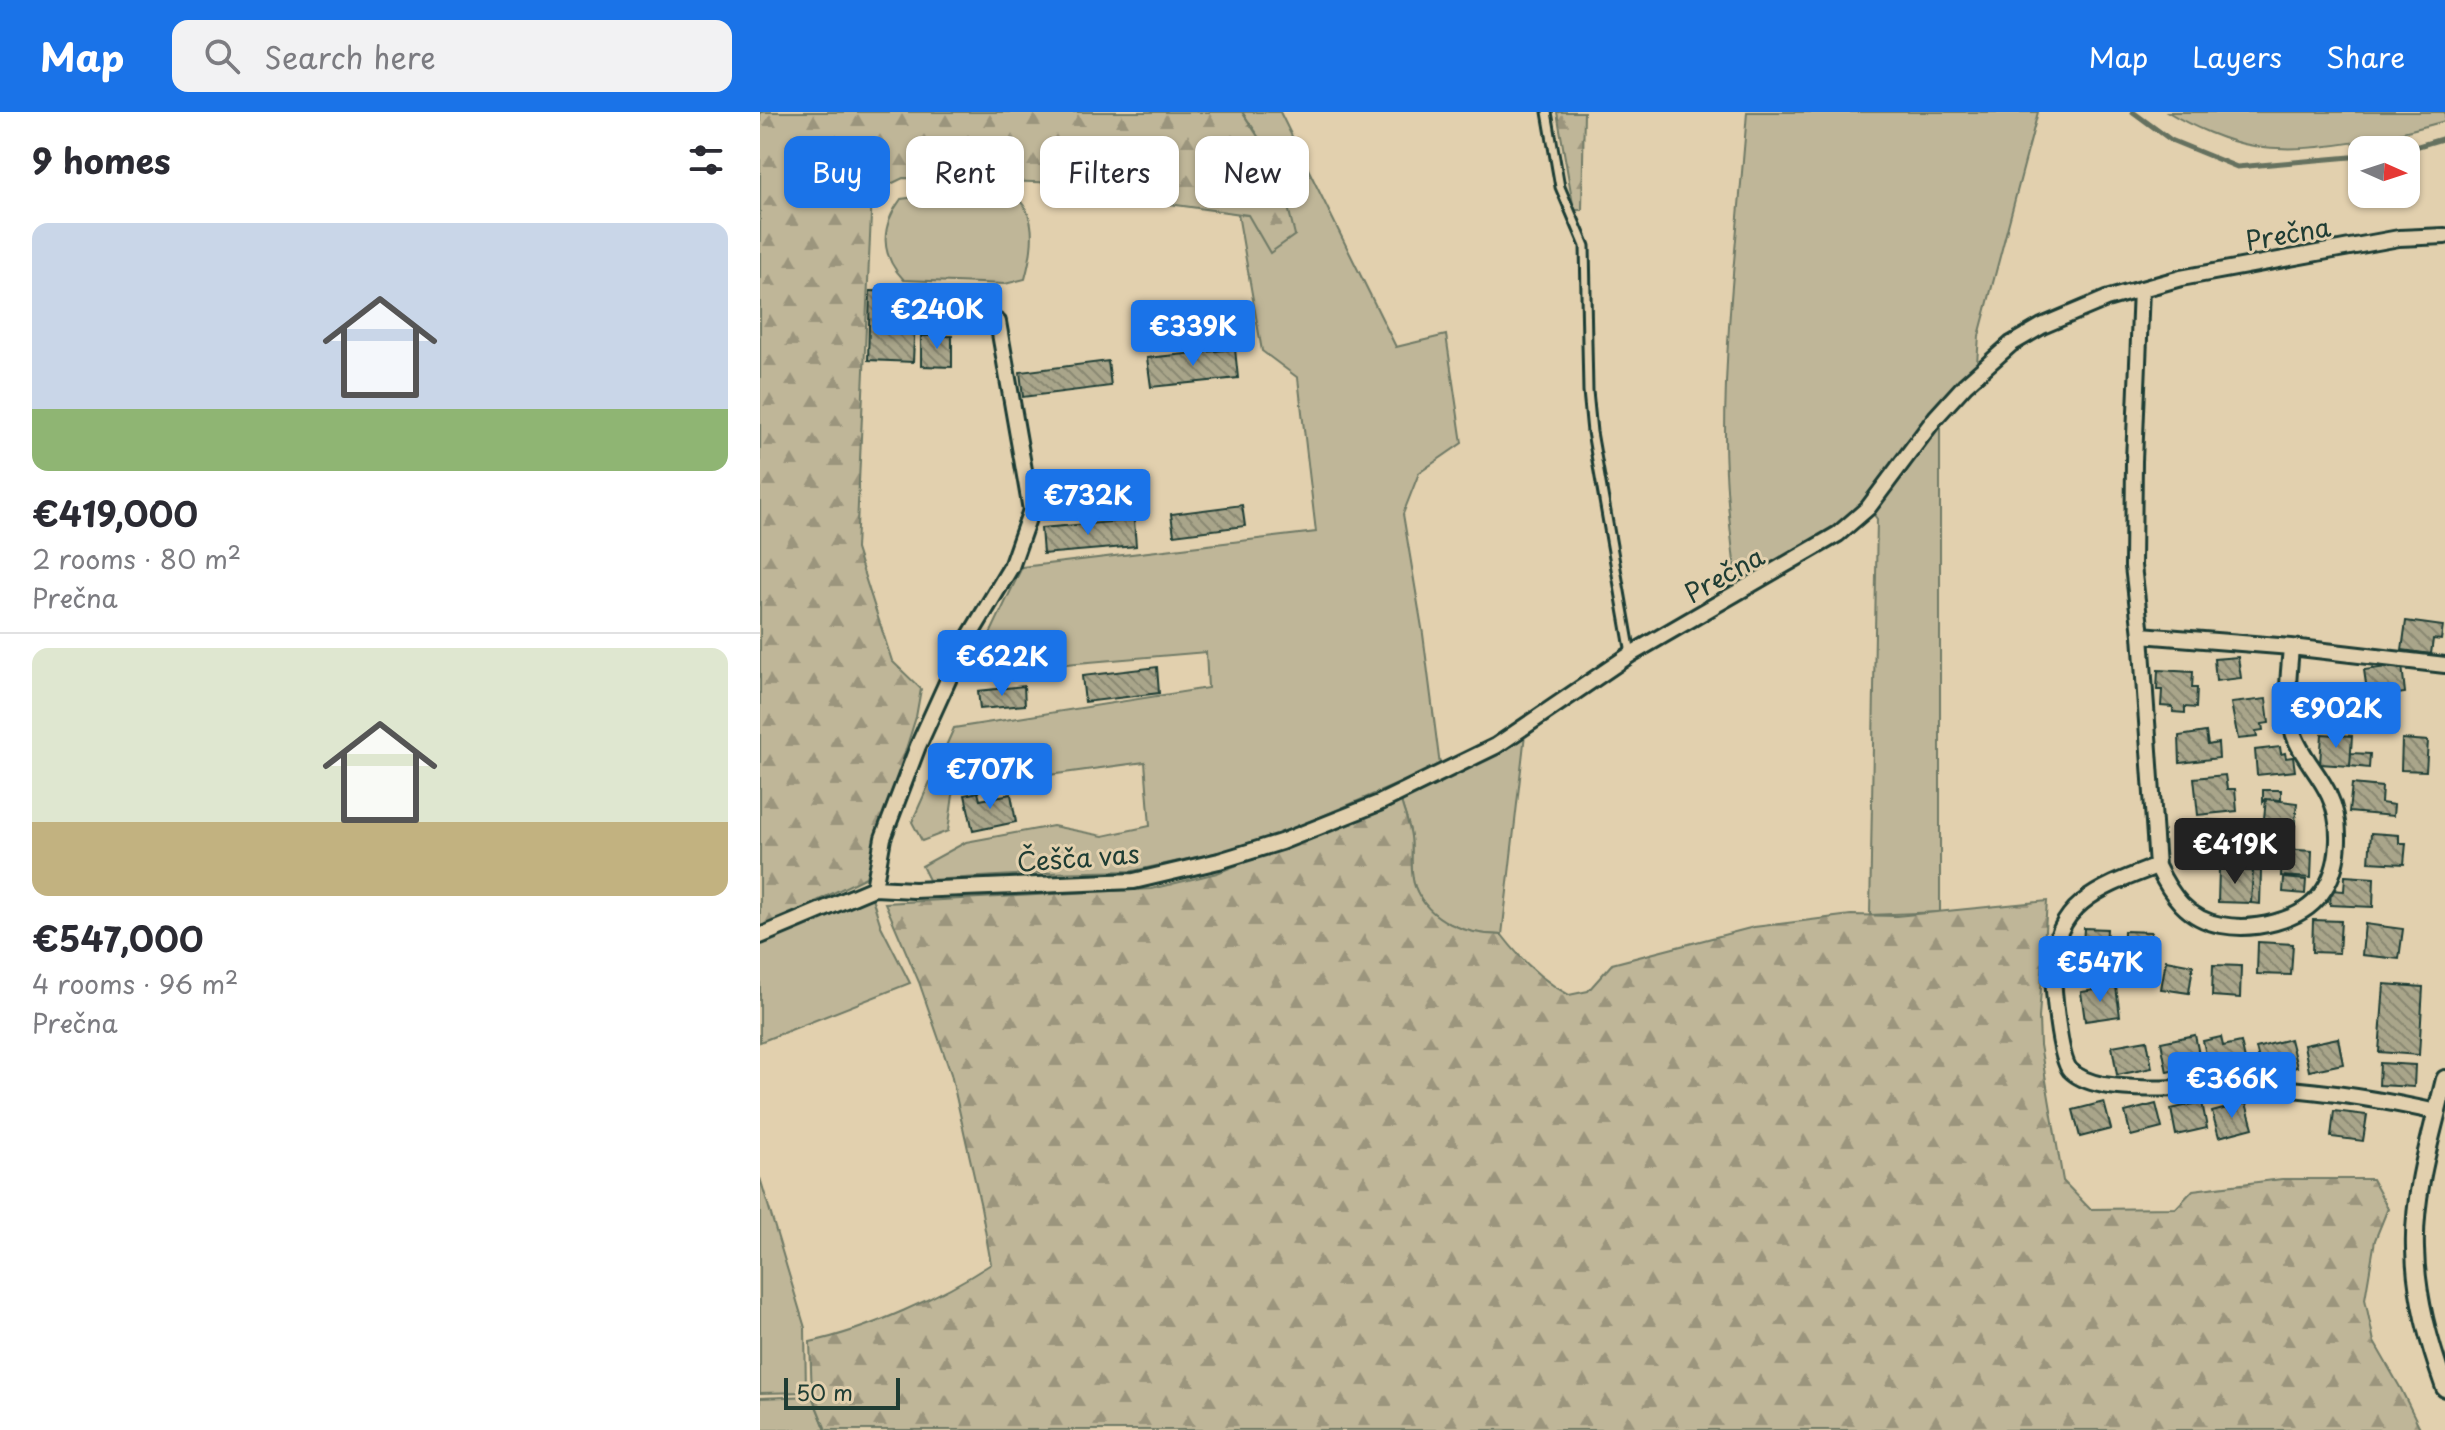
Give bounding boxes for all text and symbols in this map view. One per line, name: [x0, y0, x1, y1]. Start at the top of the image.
search box: [172, 20, 732, 92]
text: Map: [40, 28, 124, 85]
icon: search: [200, 34, 244, 78]
text: Search here: [264, 34, 436, 79]
text: Map: [2088, 35, 2148, 78]
text: Layers: [2192, 35, 2282, 78]
text: Share: [2326, 35, 2405, 78]
text: 9 homes: [32, 134, 171, 186]
chip: Buy: [784, 136, 890, 208]
chip: Rent: [906, 136, 1024, 208]
chip: Filters: [1040, 136, 1179, 208]
chip: New: [1195, 136, 1309, 208]
north arrow: [2348, 136, 2420, 208]
map controls: [2348, 136, 2420, 208]
icon: filters: [684, 138, 728, 182]
street label: Prečna: [2242, 206, 2334, 260]
icon: home: [308, 275, 452, 419]
pin: €240K: [881, 283, 993, 351]
text: €240K: [890, 289, 984, 328]
pin: €339K: [1137, 300, 1249, 368]
text: €339K: [1149, 306, 1237, 345]
pin: €732K: [1032, 469, 1144, 537]
text: €732K: [1043, 475, 1133, 514]
text: €419,000: [32, 487, 198, 539]
street label: Prečna: [1677, 536, 1772, 612]
text: 2 rooms · 80 m²: [32, 539, 241, 578]
text: Prečna: [32, 578, 118, 617]
pin: €622K: [946, 630, 1058, 698]
text: €622K: [956, 636, 1048, 675]
pin: €902K: [2280, 682, 2392, 750]
text: €902K: [2290, 688, 2382, 727]
icon: home: [308, 700, 452, 844]
pin: €707K: [934, 743, 1046, 811]
text: €707K: [946, 749, 1034, 788]
pin: €419K: [2179, 818, 2291, 886]
text: €419K: [2192, 824, 2278, 863]
street label: Češča vas: [1015, 833, 1141, 881]
text: €547,000: [32, 912, 204, 964]
pin: €547K: [2044, 936, 2156, 1004]
text: €547K: [2057, 942, 2143, 981]
text: 4 rooms · 96 m²: [32, 964, 238, 1003]
text: Prečna: [32, 1003, 118, 1042]
pin: €366K: [2176, 1052, 2288, 1120]
text: €366K: [2186, 1058, 2278, 1097]
scale bar: [784, 1374, 900, 1410]
text: 50 m: [796, 1375, 853, 1408]

